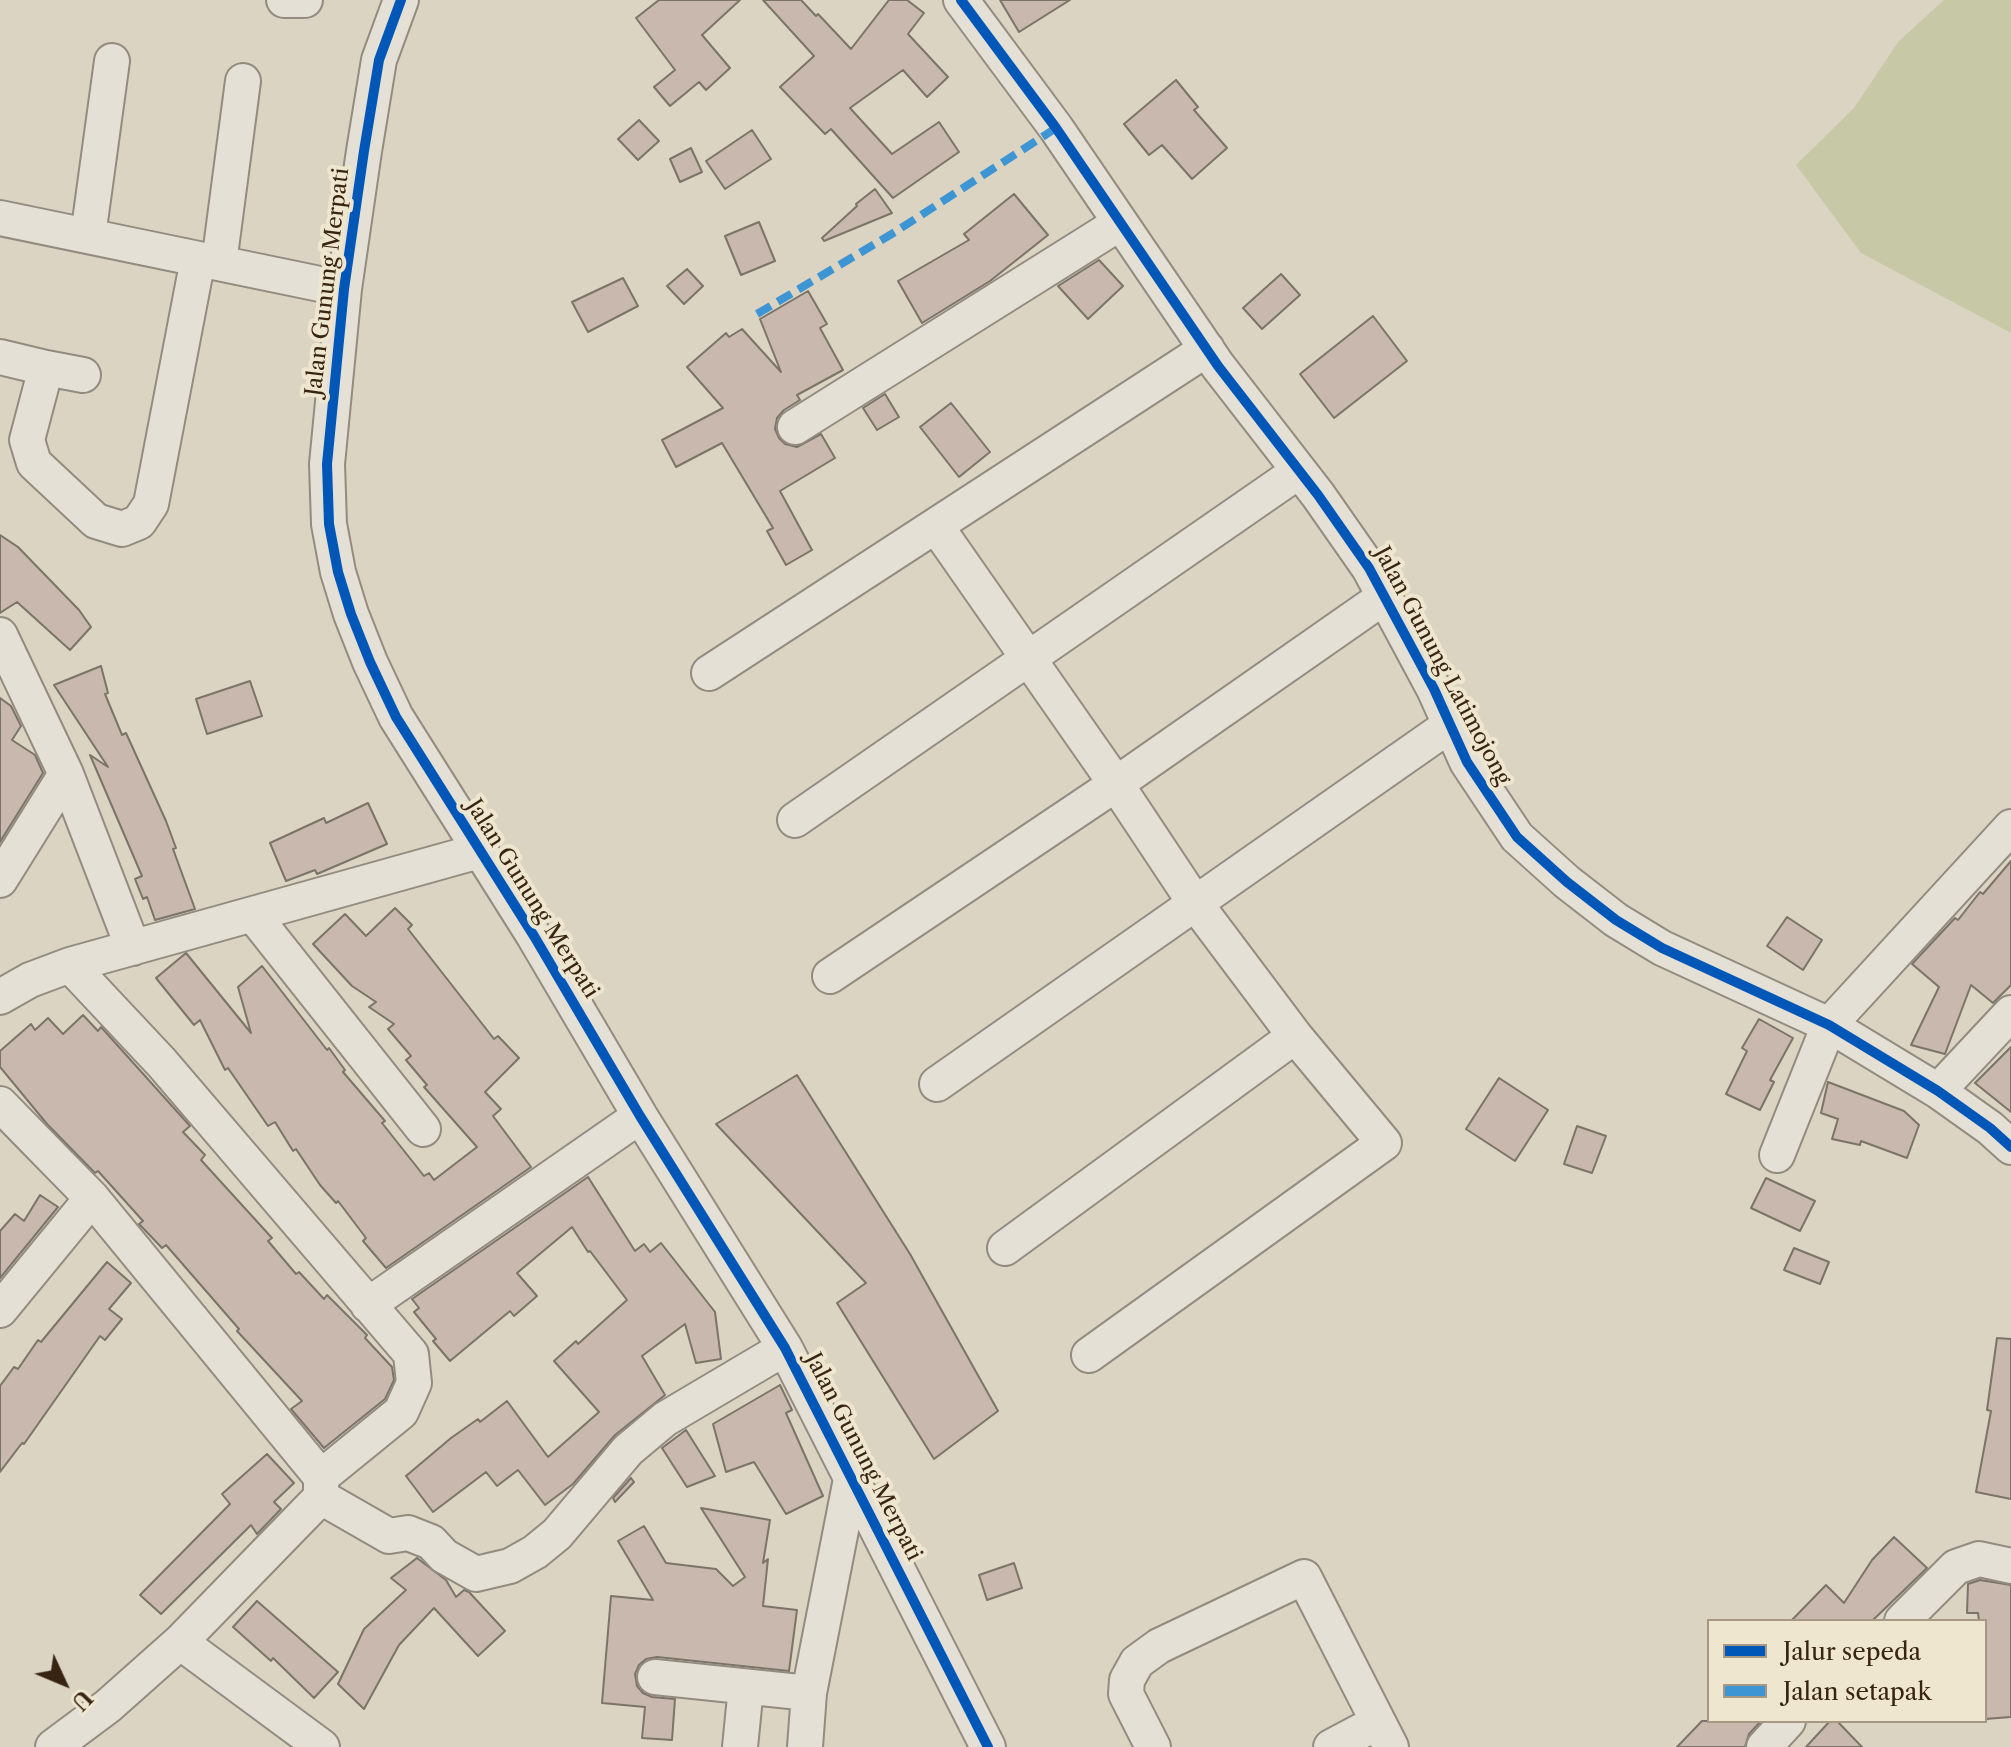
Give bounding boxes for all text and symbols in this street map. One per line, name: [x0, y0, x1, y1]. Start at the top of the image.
street label: Jalan Gunung Merpati: [301, 166, 355, 398]
street label: Jalan Gunung Latimojong: [1368, 542, 1516, 790]
street label: Jalan Gunung Merpati: [460, 795, 604, 1003]
street label: Jalan Gunung Merpati: [799, 1349, 927, 1565]
legend: [1707, 1619, 1987, 1723]
text: Jalur sepeda: [1783, 1637, 1921, 1666]
north arrow: [24, 1643, 104, 1723]
text: Jalan setapak: [1783, 1677, 1931, 1706]
text: U: [66, 1684, 98, 1716]

